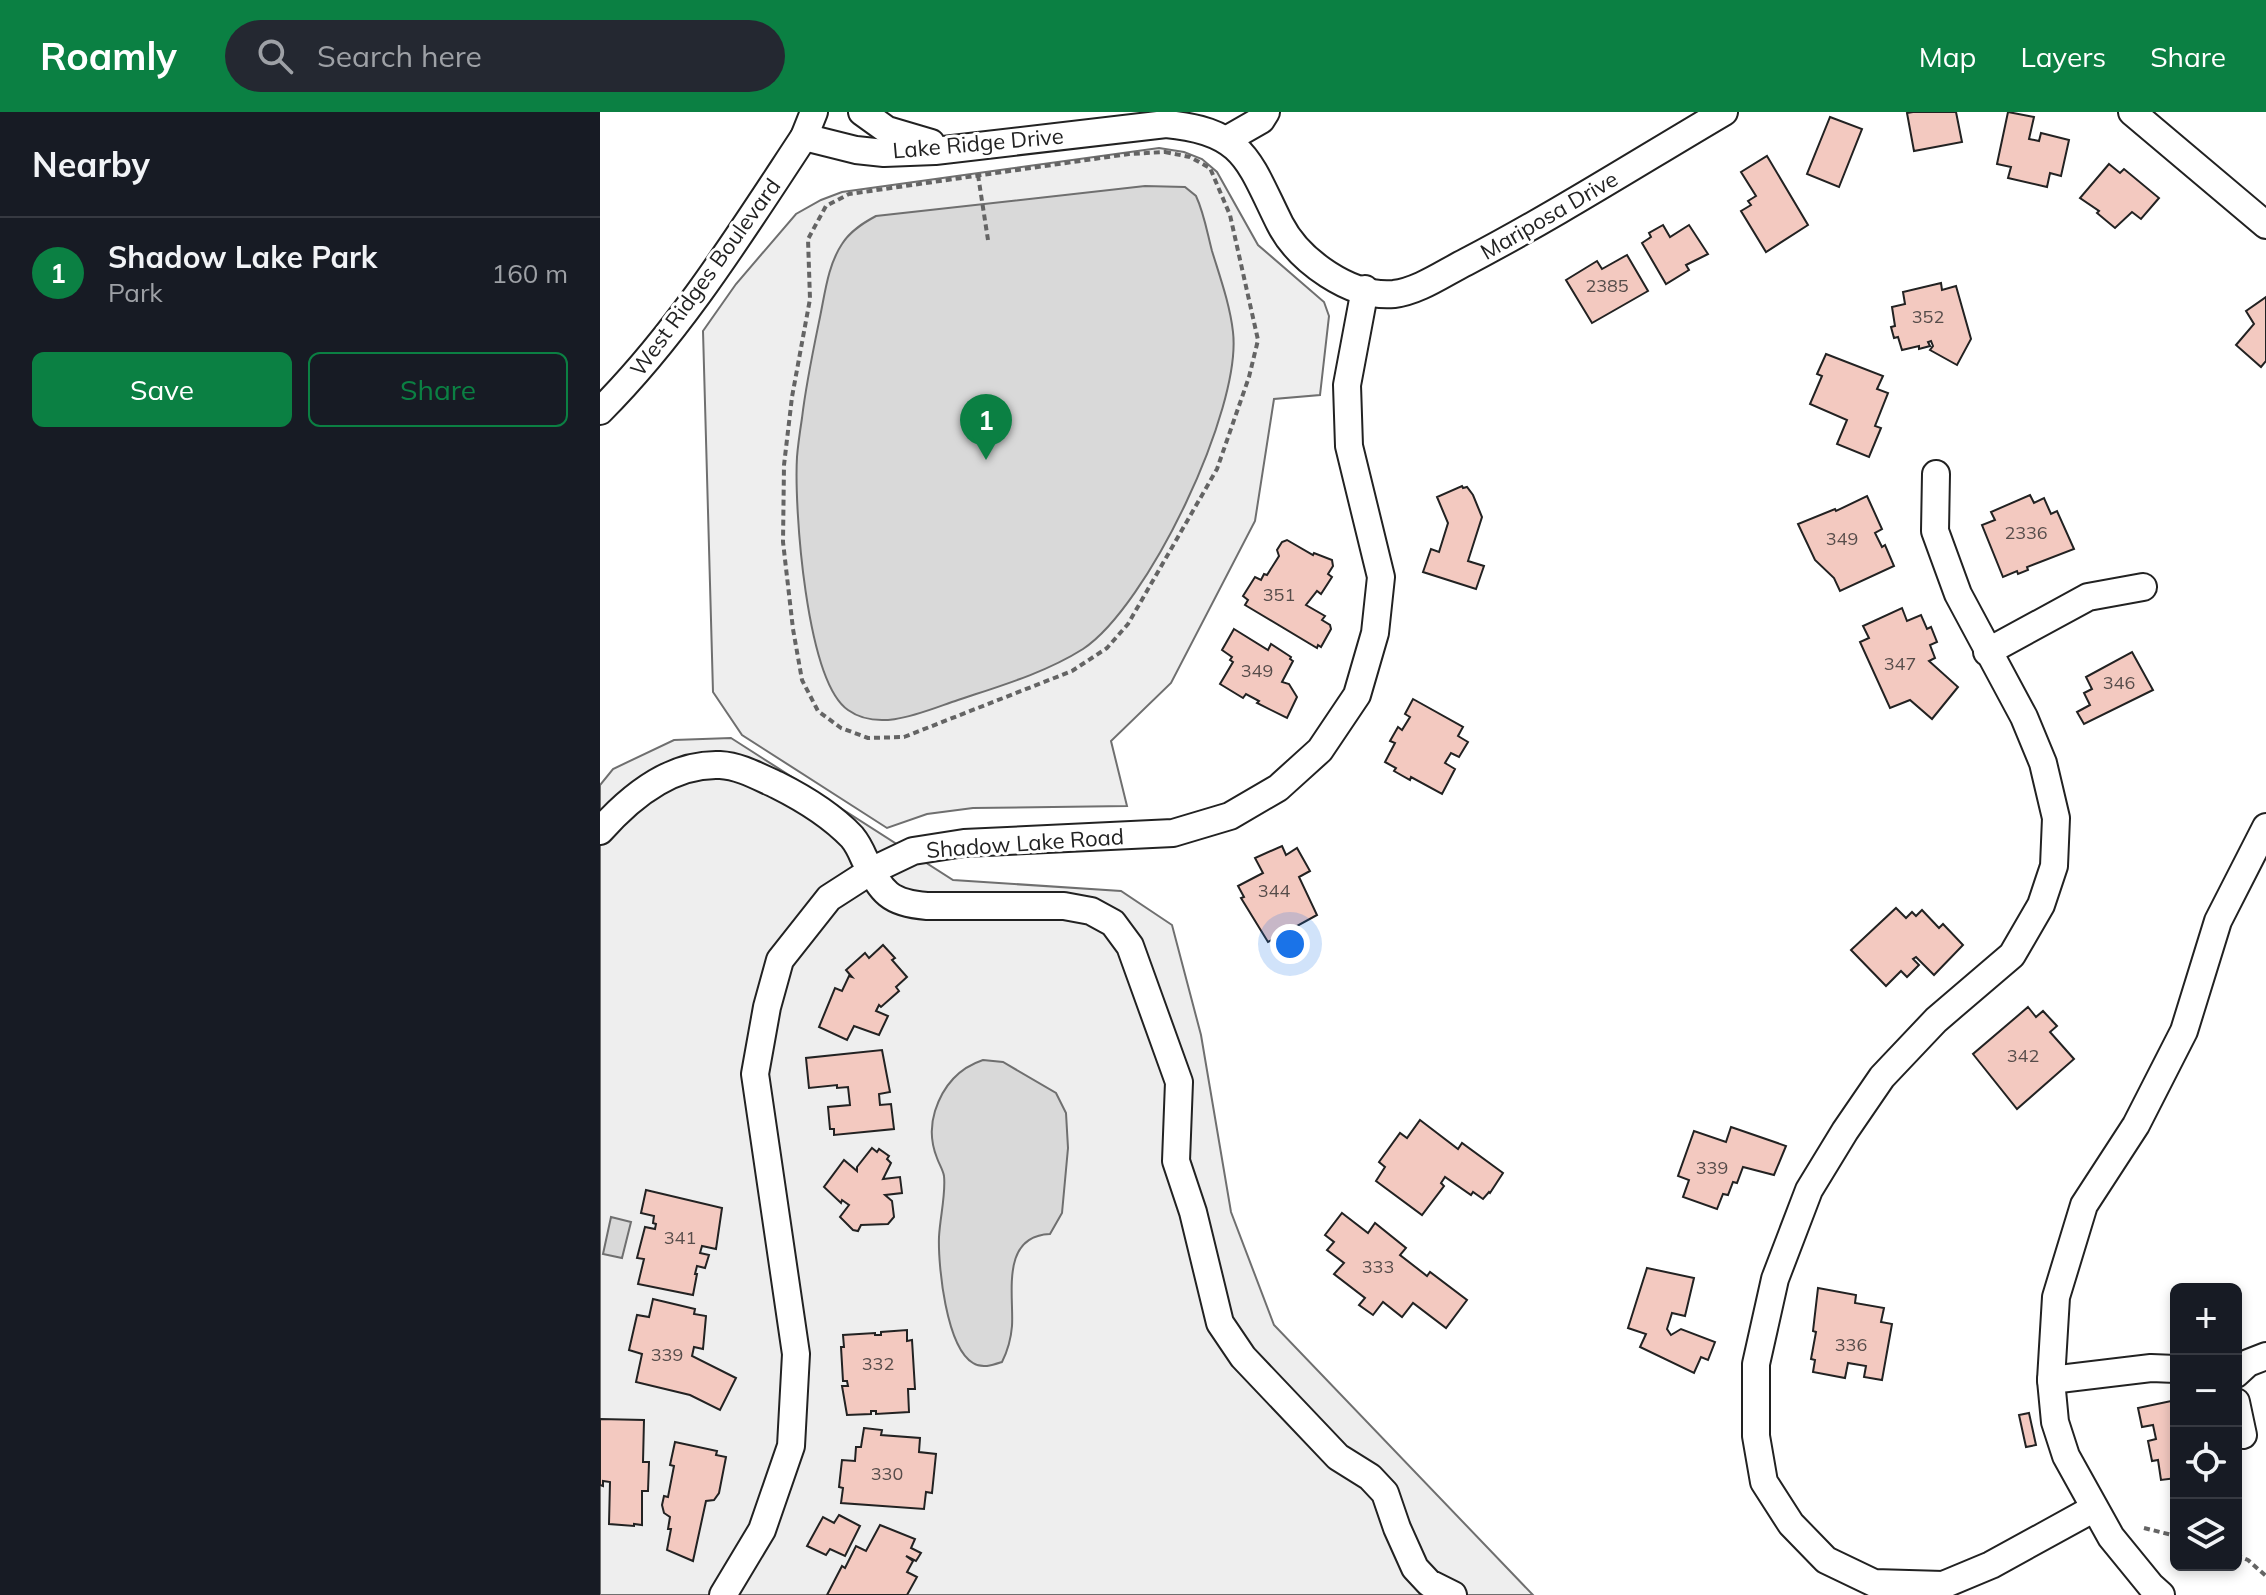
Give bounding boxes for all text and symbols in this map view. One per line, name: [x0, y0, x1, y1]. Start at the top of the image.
search box: [225, 20, 785, 92]
text: Roamly: [40, 32, 177, 80]
icon: search: [253, 34, 297, 78]
text: Search here: [317, 37, 482, 75]
text: Map: [1919, 39, 1976, 74]
text: Layers: [2020, 39, 2106, 74]
text: Share: [2150, 39, 2226, 74]
street label: Lake Ridge Drive: [891, 122, 1065, 164]
text: Nearby: [32, 143, 150, 186]
street label: Mariposa Drive: [1475, 164, 1623, 266]
street label: West Ridges Boulevard: [624, 173, 786, 381]
text: Shadow Lake Park: [108, 238, 377, 276]
text: 1: [50, 257, 66, 290]
text: 160 m: [492, 257, 568, 290]
house number: 2385: [1585, 274, 1629, 297]
text: Park: [108, 276, 163, 309]
house number: 352: [1912, 305, 1944, 328]
button: Save: [32, 352, 292, 427]
button: Share: [308, 352, 568, 427]
pin: 1: [960, 394, 1012, 460]
house number: 2336: [2004, 521, 2048, 544]
house number: 349: [1826, 527, 1858, 550]
house number: 351: [1263, 583, 1295, 606]
house number: 347: [1884, 652, 1916, 675]
house number: 349: [1241, 659, 1273, 682]
house number: 346: [2103, 671, 2135, 694]
street label: Shadow Lake Road: [925, 822, 1125, 864]
house number: 344: [1258, 879, 1290, 902]
your location: [1270, 924, 1310, 964]
house number: 342: [2007, 1044, 2039, 1067]
house number: 339: [1696, 1156, 1728, 1179]
house number: 341: [664, 1226, 696, 1249]
house number: 333: [1362, 1255, 1394, 1278]
map controls: [2170, 1283, 2242, 1571]
button: +: [2170, 1283, 2242, 1355]
house number: 336: [1835, 1333, 1867, 1356]
house number: 339: [651, 1343, 683, 1366]
house number: 332: [862, 1352, 894, 1375]
button: −: [2170, 1355, 2242, 1427]
button: locate: [2170, 1427, 2242, 1499]
house number: 330: [871, 1462, 903, 1485]
button: layers: [2170, 1499, 2242, 1571]

